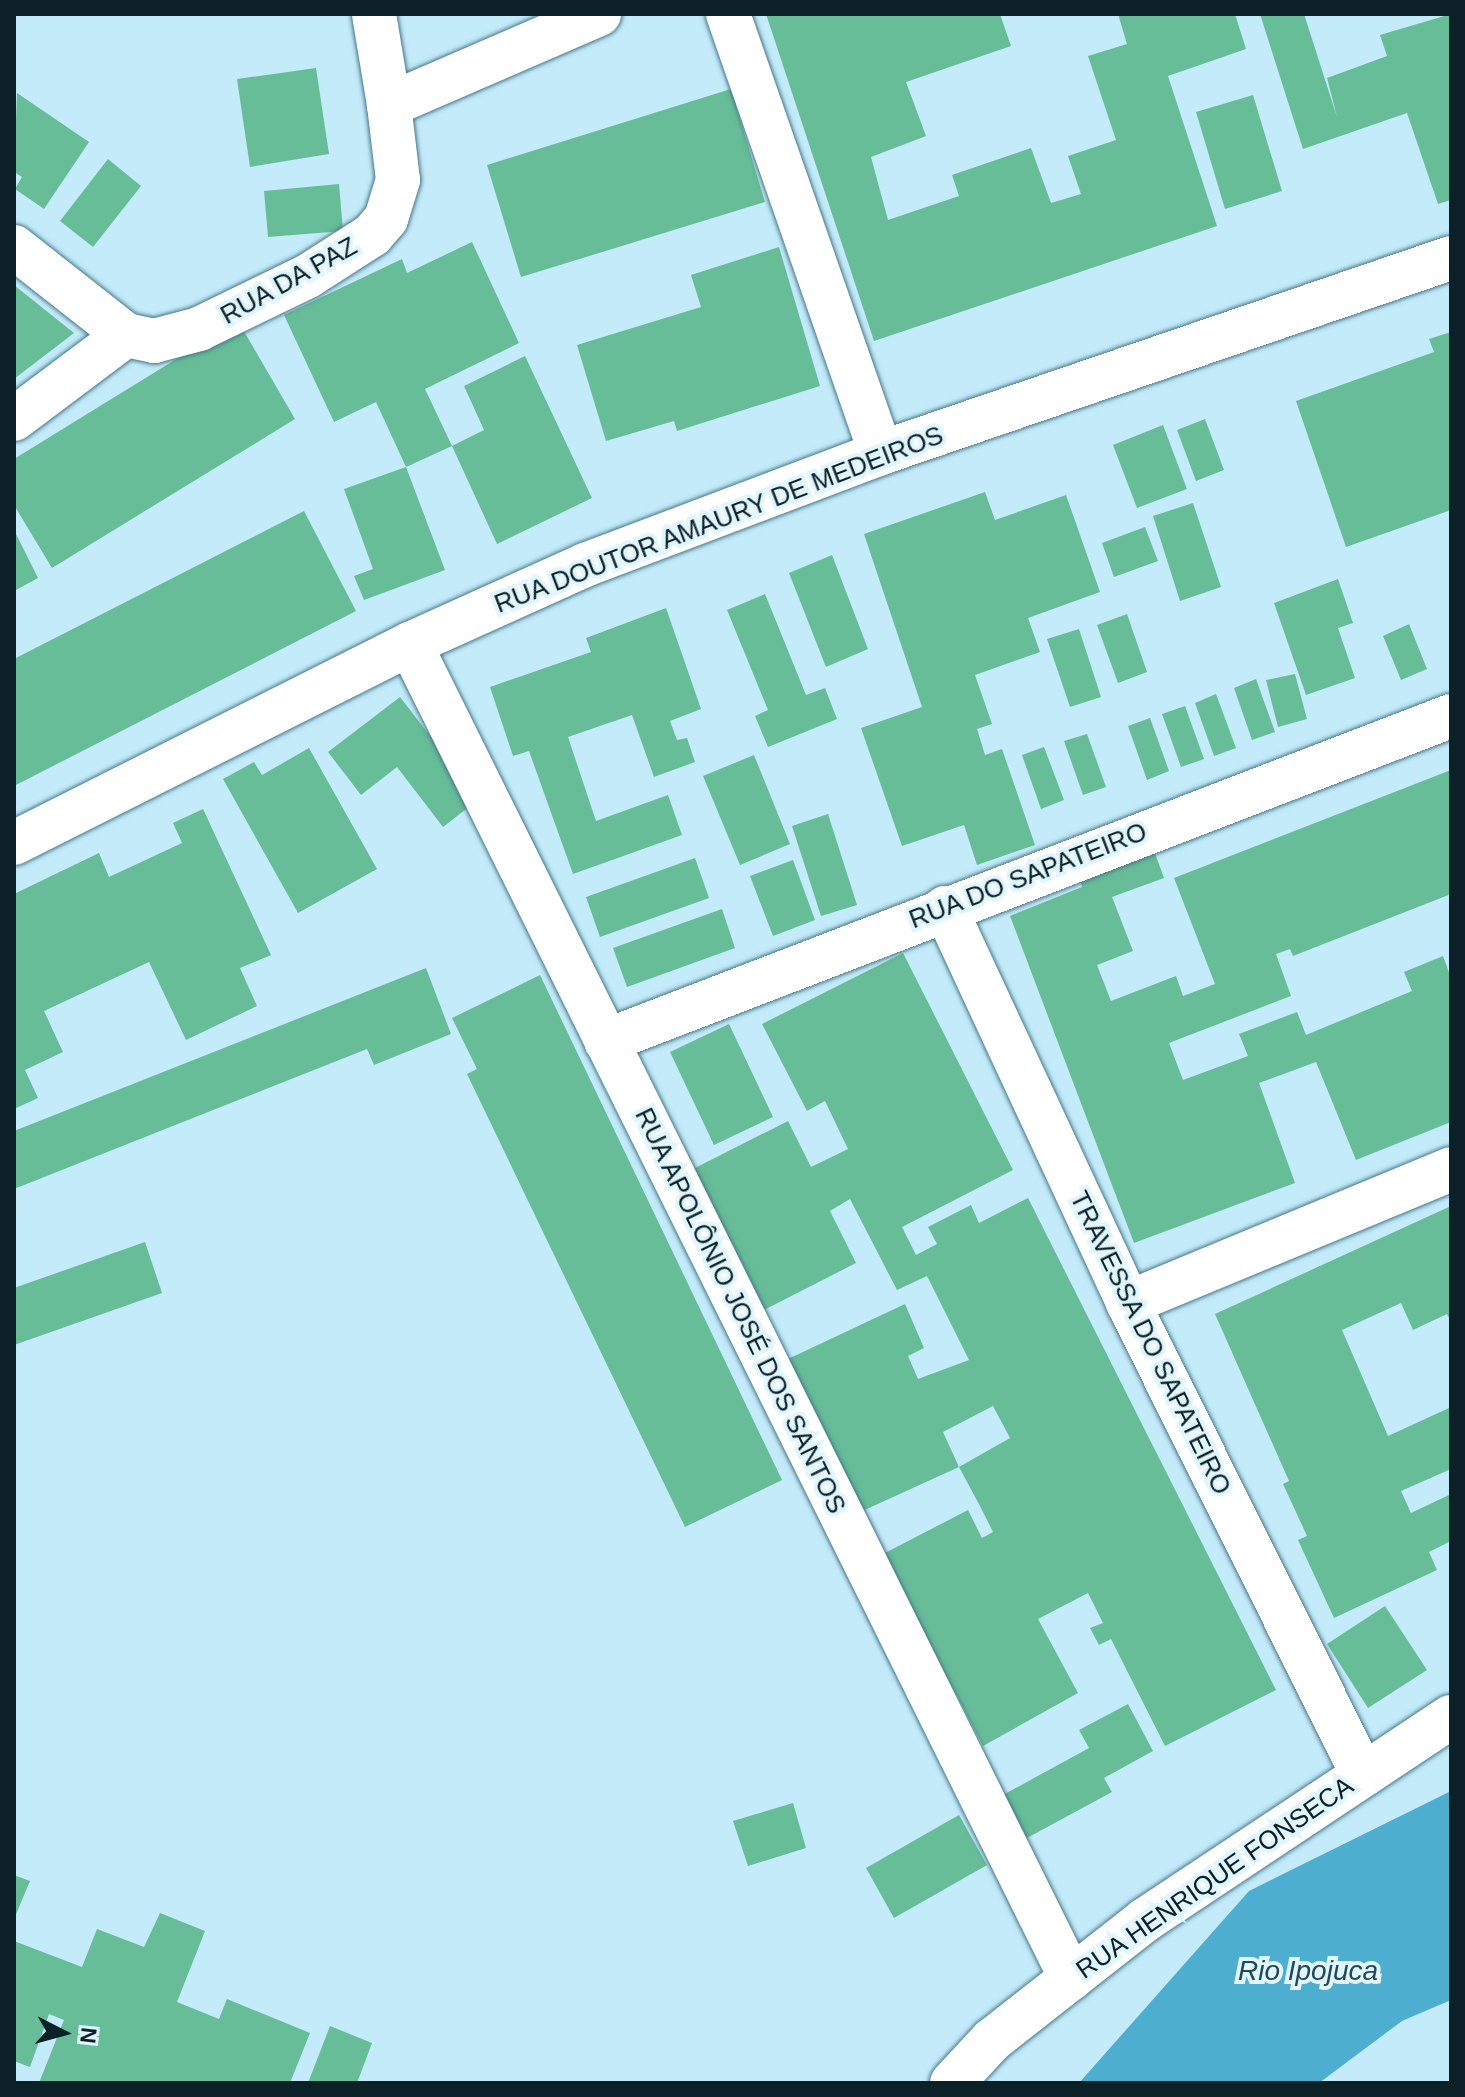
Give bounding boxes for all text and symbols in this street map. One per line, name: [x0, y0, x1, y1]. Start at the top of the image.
street label: RUA DA PAZ: [214, 230, 364, 332]
street label: RUA DOUTOR AMAURY DE MEDEIROS: [489, 419, 949, 621]
street label: RUA DO SAPATEIRO: [904, 816, 1152, 936]
street label: RUA APOLÔNIO JOSÉ DOS SANTOS: [627, 1102, 853, 1520]
street label: TRAVESSA DO SAPATEIRO: [1063, 1186, 1237, 1500]
street label: RUA HENRIQUE FONSECA: [1070, 1770, 1360, 1986]
water label: Rio Ipojuca: [1238, 1954, 1378, 1988]
north arrow: [24, 1993, 104, 2073]
text: N: [75, 2026, 102, 2045]

